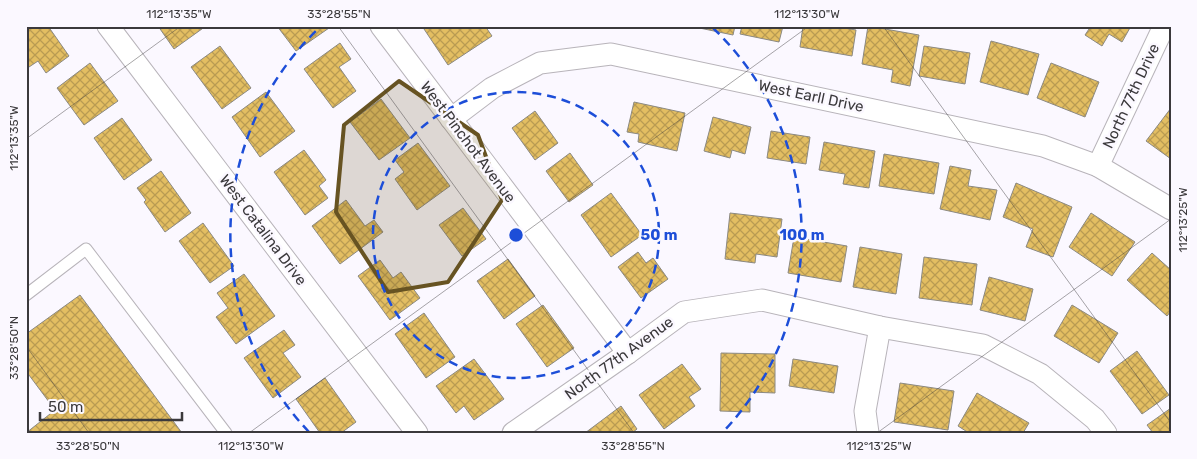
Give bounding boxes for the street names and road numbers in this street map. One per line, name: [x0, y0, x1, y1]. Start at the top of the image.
street label: North 77th Drive: [1099, 41, 1163, 151]
street label: West Earll Drive: [757, 76, 865, 116]
street label: West Pinchot Avenue: [416, 78, 520, 206]
street label: West Catalina Drive: [215, 171, 311, 289]
street label: North 77th Avenue: [561, 313, 677, 403]

